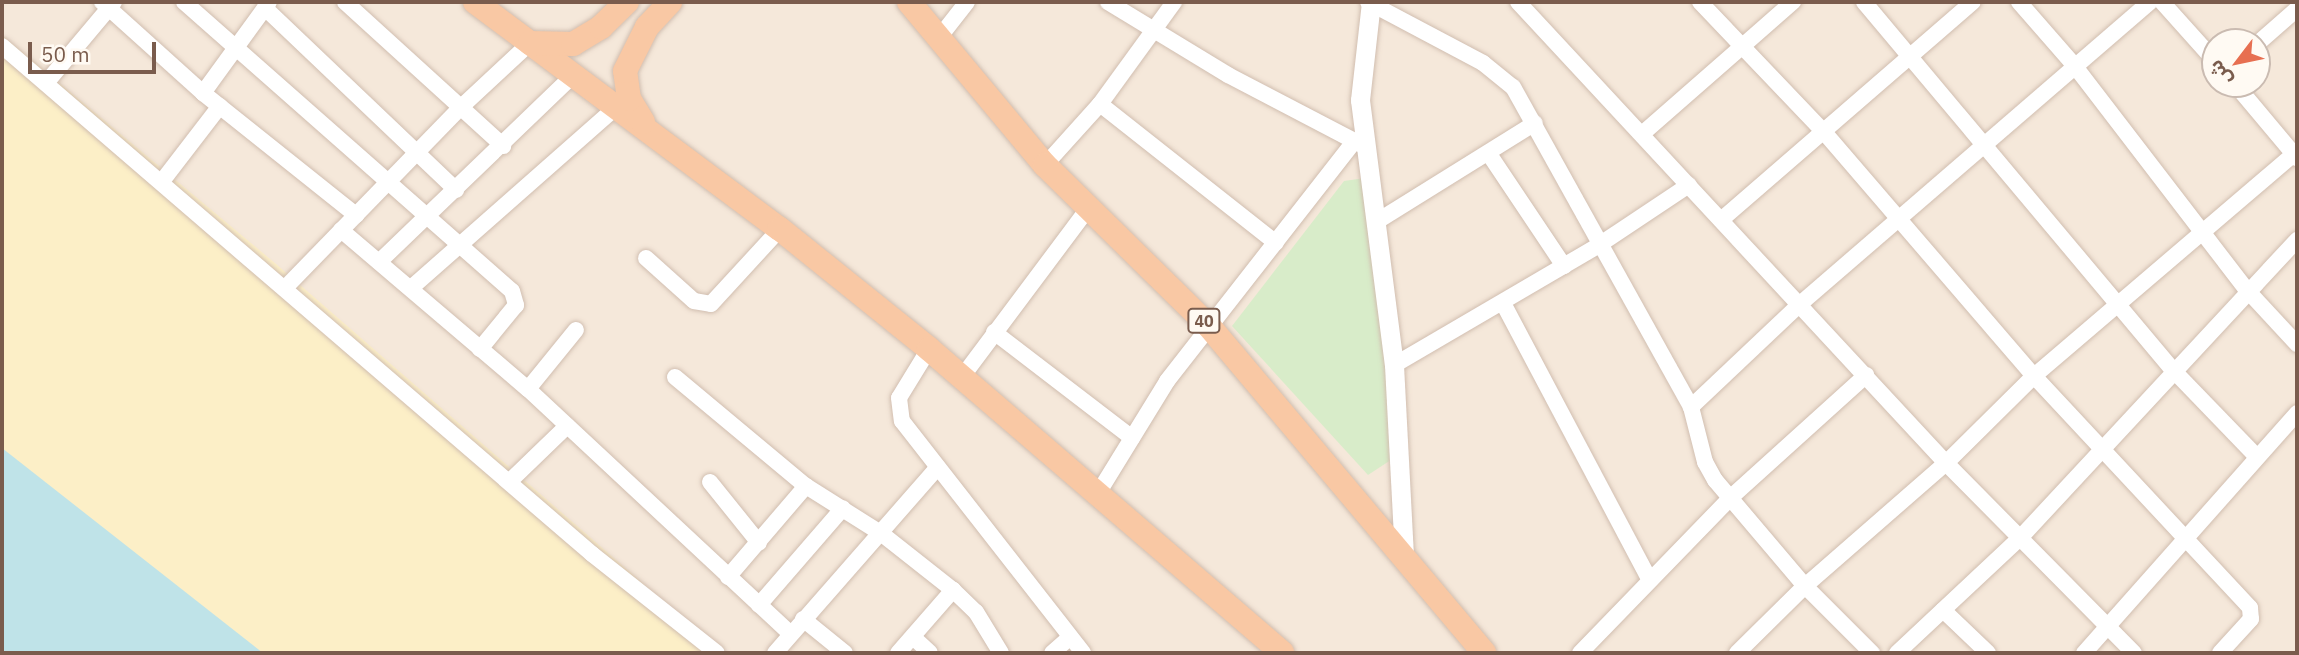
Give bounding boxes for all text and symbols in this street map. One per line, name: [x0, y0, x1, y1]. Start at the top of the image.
scale bar: [32, 28, 159, 72]
north arrow: [2201, 28, 2271, 98]
text: 50 m: [41, 40, 90, 68]
text: ش: [2203, 56, 2237, 90]
road number: 40: [1186, 308, 1222, 334]

